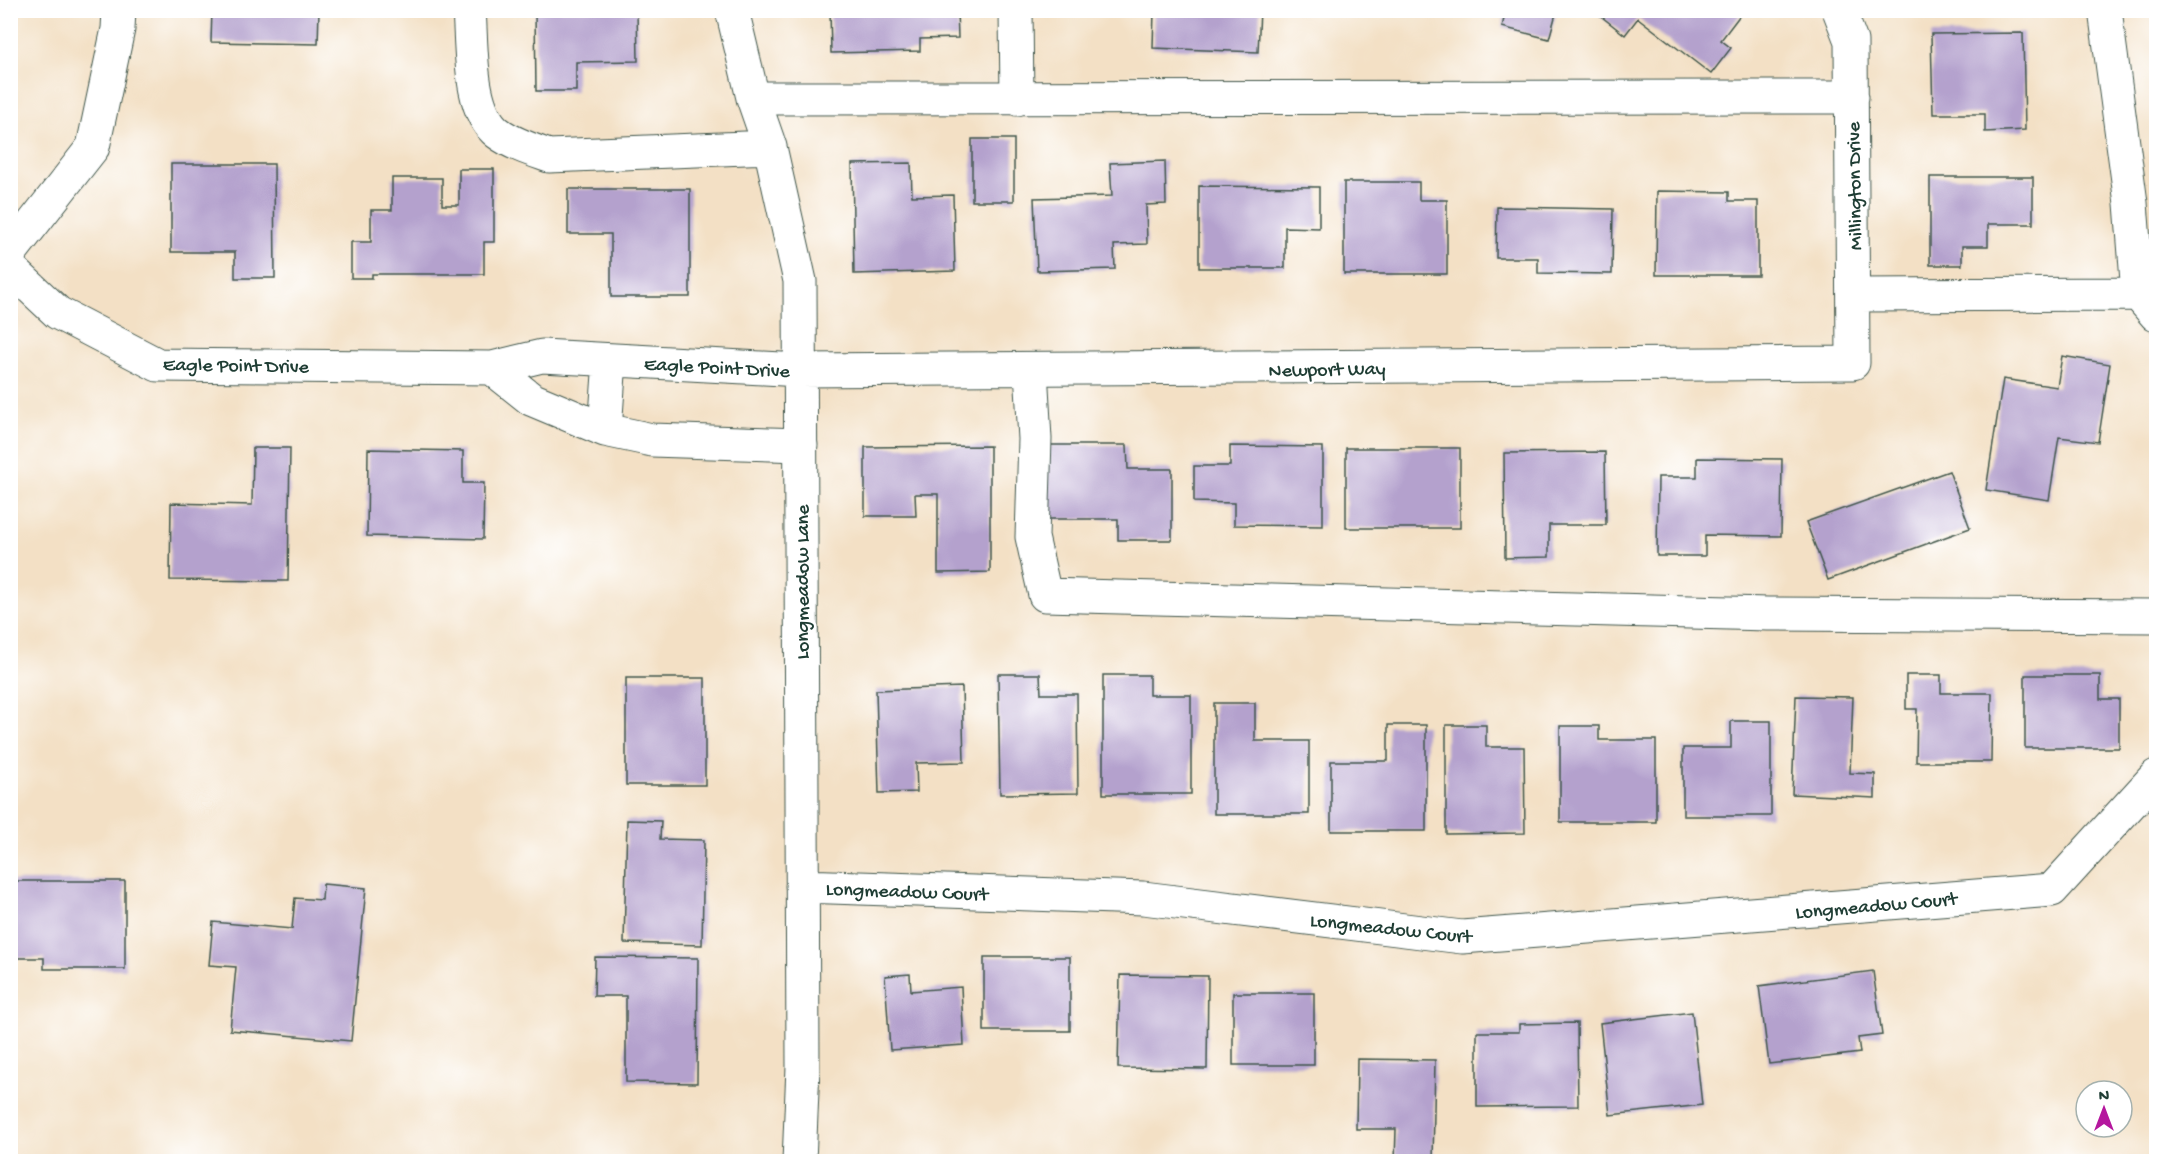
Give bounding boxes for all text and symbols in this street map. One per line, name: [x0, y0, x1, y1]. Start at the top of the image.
street label: Millington Drive: [1844, 121, 1869, 250]
street label: Eagle Point Drive: [643, 354, 791, 385]
street label: Eagle Point Drive: [163, 355, 310, 380]
street label: Newport Way: [1268, 359, 1386, 384]
street label: Longmeadow Lane: [793, 504, 816, 659]
street label: Longmeadow Court: [825, 879, 990, 908]
street label: Longmeadow Court: [1794, 889, 1960, 926]
street label: Longmeadow Court: [1309, 911, 1474, 951]
north arrow: [2074, 1079, 2134, 1139]
text: N: [2099, 1088, 2110, 1107]

